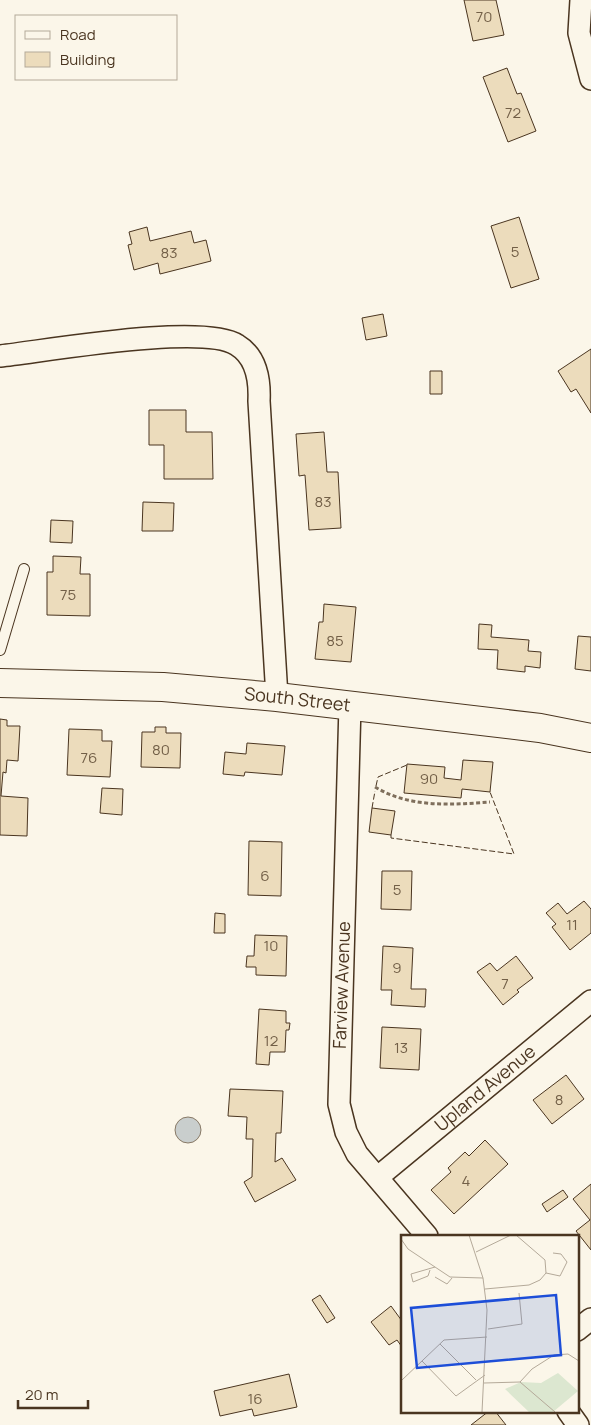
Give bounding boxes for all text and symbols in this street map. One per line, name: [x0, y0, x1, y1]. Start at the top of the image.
house number: 70: [476, 6, 492, 27]
legend: [15, 15, 178, 80]
text: Road: [60, 24, 96, 45]
text: Building: [60, 49, 115, 70]
house number: 72: [505, 102, 521, 123]
house number: 5: [511, 241, 519, 262]
house number: 83: [160, 242, 178, 263]
house number: 83: [314, 491, 332, 512]
house number: 75: [60, 584, 76, 605]
house number: 85: [326, 630, 344, 651]
street label: South Street: [243, 681, 352, 717]
house number: 80: [152, 739, 170, 760]
house number: 76: [81, 747, 97, 768]
house number: 90: [420, 768, 438, 789]
house number: 6: [260, 865, 270, 886]
house number: 5: [393, 879, 401, 900]
house number: 11: [566, 914, 578, 935]
street label: Farview Avenue: [327, 921, 355, 1049]
house number: 10: [264, 935, 279, 956]
house number: 9: [392, 957, 402, 978]
house number: 7: [501, 973, 509, 994]
house number: 12: [264, 1030, 278, 1051]
house number: 13: [394, 1037, 408, 1058]
street label: Upland Avenue: [429, 1039, 540, 1136]
house number: 8: [555, 1089, 563, 1110]
house number: 4: [462, 1170, 471, 1191]
inset map: [401, 1235, 578, 1412]
scale bar: [18, 1378, 88, 1410]
text: 20 m: [25, 1384, 58, 1405]
house number: 16: [247, 1388, 263, 1409]

